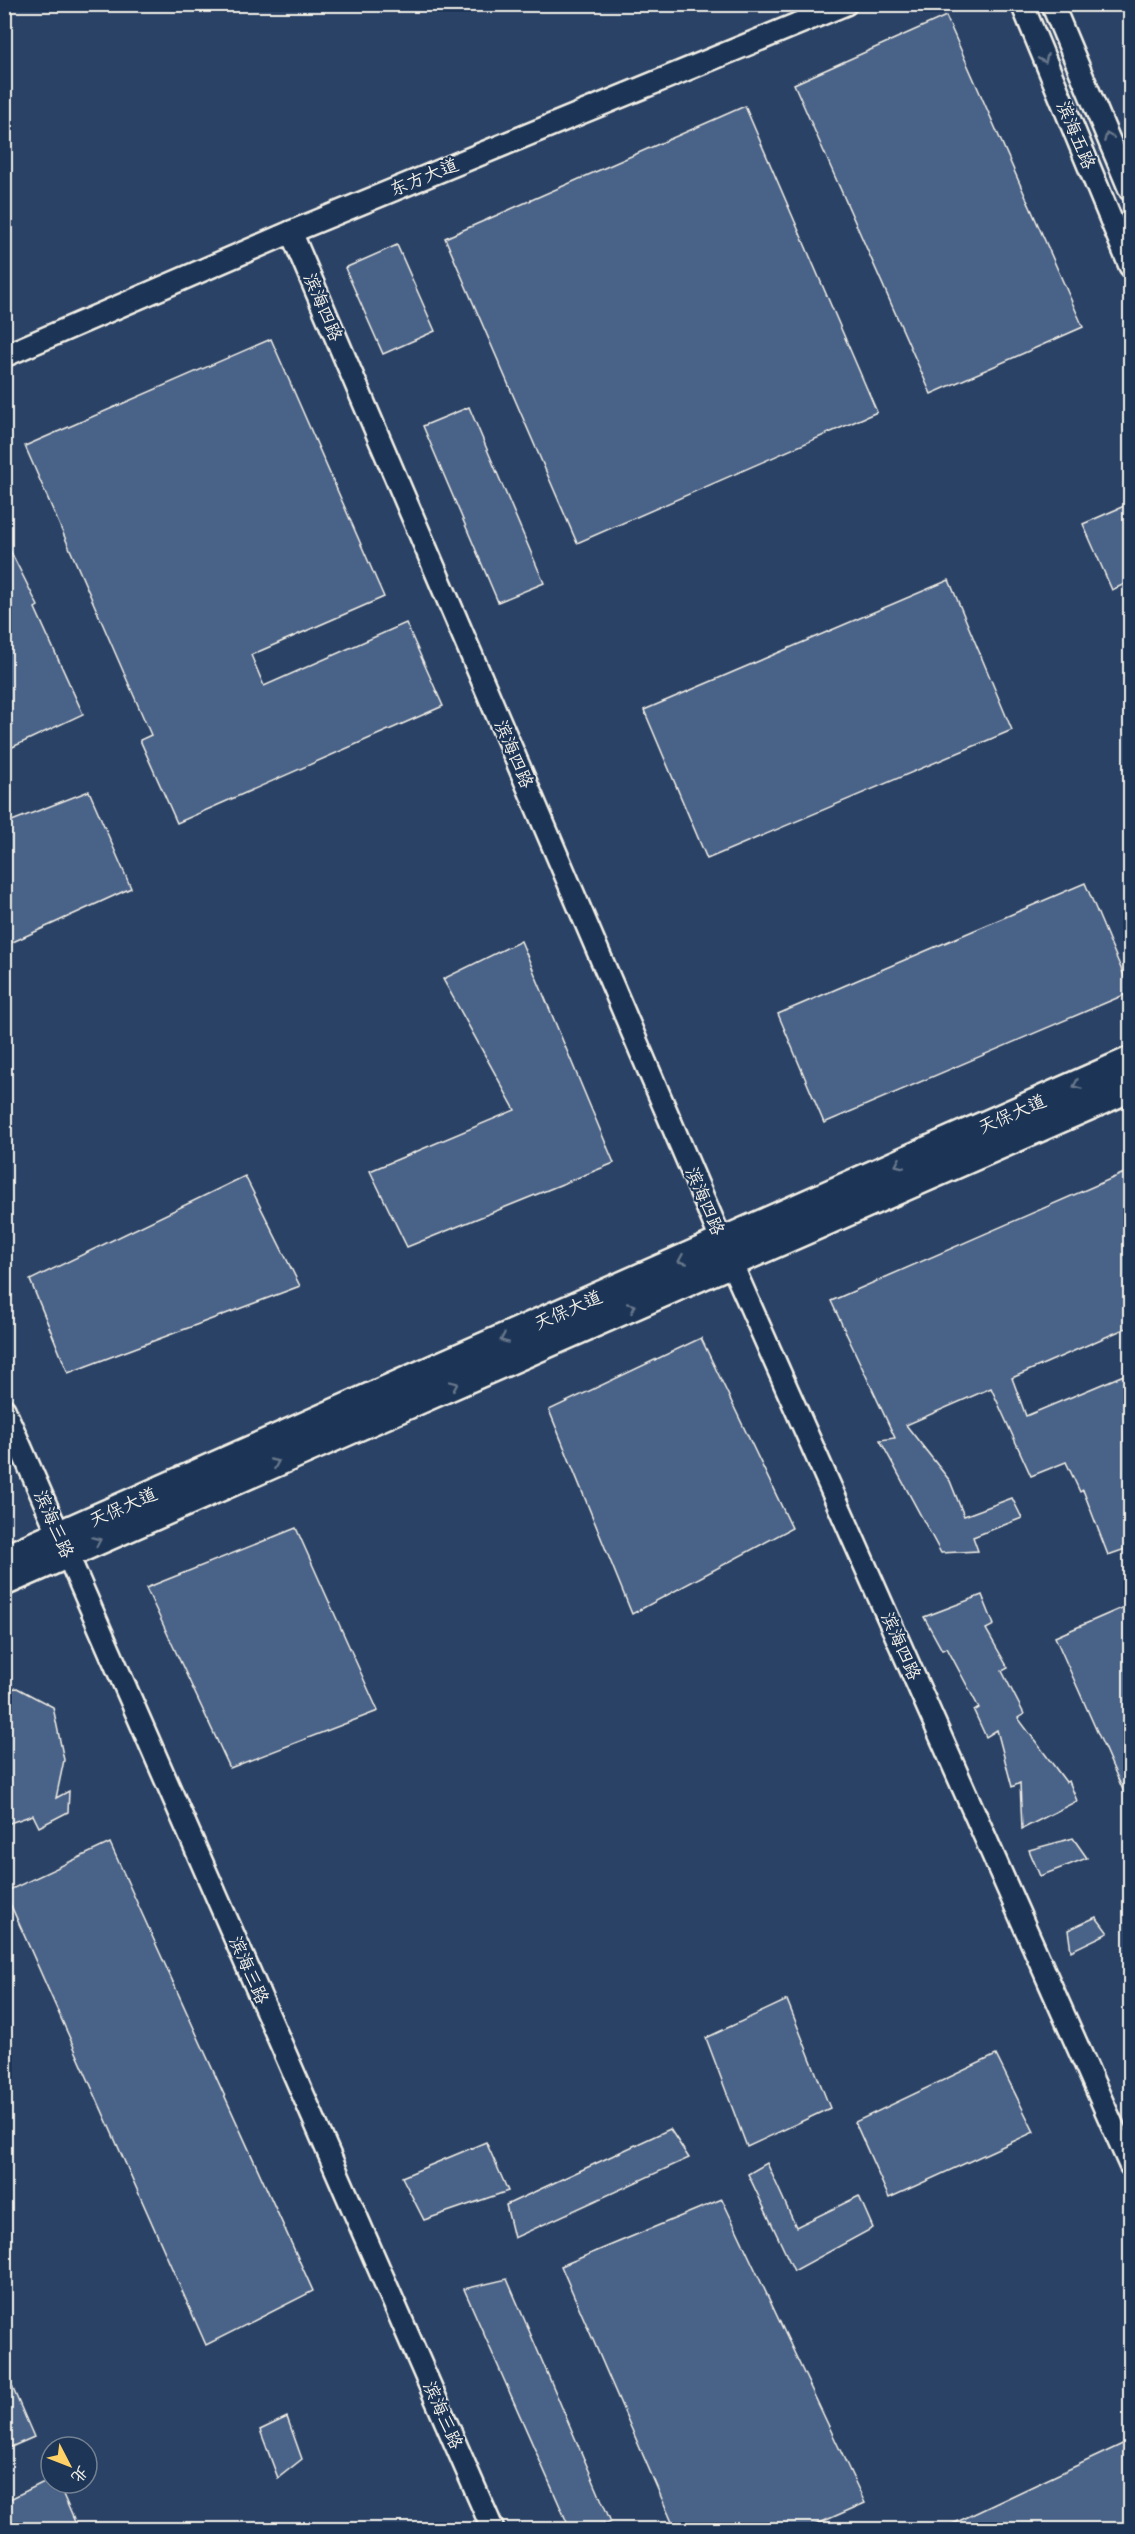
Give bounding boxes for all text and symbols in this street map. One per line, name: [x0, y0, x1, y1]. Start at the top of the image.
one-way arrow: [1037, 52, 1049, 63]
street label: 滨海五路: [1051, 97, 1102, 173]
one-way arrow: [1103, 132, 1115, 143]
street label: 东方大道: [386, 151, 462, 202]
street label: 滨海四路: [298, 269, 349, 345]
street label: 滨海四路: [489, 716, 540, 792]
one-way arrow: [1072, 1078, 1083, 1090]
street label: 天保大道: [974, 1087, 1050, 1140]
one-way arrow: [894, 1157, 905, 1169]
street label: 滨海四路: [680, 1163, 731, 1239]
one-way arrow: [677, 1253, 688, 1265]
street label: 天保大道: [530, 1283, 606, 1336]
one-way arrow: [626, 1302, 637, 1314]
one-way arrow: [499, 1331, 510, 1343]
one-way arrow: [447, 1380, 458, 1392]
one-way arrow: [269, 1458, 280, 1470]
street label: 天保大道: [85, 1480, 161, 1533]
street label: 滨海三路: [28, 1486, 81, 1562]
one-way arrow: [90, 1537, 101, 1549]
street label: 滨海四路: [875, 1608, 928, 1684]
street label: 滨海三路: [223, 1932, 276, 2008]
street label: 滨海三路: [417, 2377, 470, 2453]
north arrow: [39, 2435, 99, 2495]
text: 北: [67, 2462, 94, 2488]

